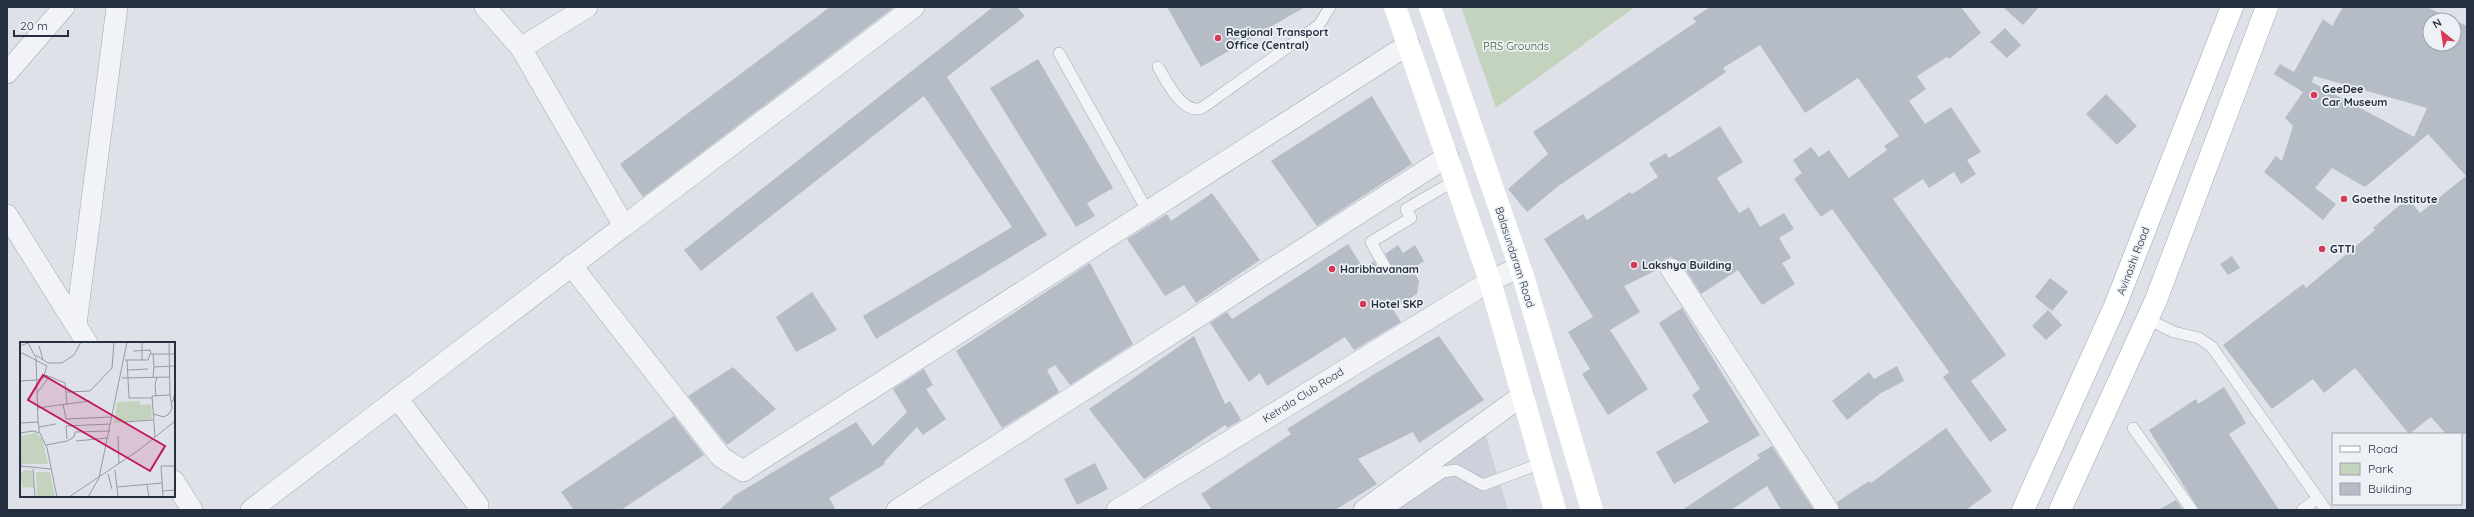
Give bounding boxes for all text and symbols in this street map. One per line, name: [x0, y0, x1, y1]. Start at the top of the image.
scale bar: [14, 12, 68, 38]
north arrow: [2422, 12, 2462, 52]
text: N: [2430, 15, 2444, 31]
text: 20 m: [20, 18, 48, 33]
place label: Regional Transport Office (Central): [1226, 25, 1329, 52]
marker: Regional Transport Office (Central): [1213, 33, 1223, 43]
park label: PRS Grounds: [1483, 39, 1549, 53]
place label: GeeDee Car Museum: [2322, 82, 2388, 109]
marker: GeeDee Car Museum: [2309, 90, 2319, 100]
place label: Goethe Institute: [2352, 192, 2438, 206]
marker: Goethe Institute: [2339, 194, 2349, 204]
street label: Balasundaram Road: [1492, 205, 1538, 309]
street label: Avinashi Road: [2114, 225, 2152, 297]
place label: GTTI: [2330, 242, 2355, 256]
marker: GTTI: [2317, 244, 2327, 254]
place label: Lakshya Building: [1642, 258, 1732, 272]
marker: Lakshya Building: [1629, 260, 1639, 270]
place label: Haribhavanam: [1340, 262, 1419, 276]
marker: Haribhavanam: [1327, 264, 1337, 274]
place label: Hotel SKP: [1371, 297, 1424, 311]
marker: Hotel SKP: [1358, 299, 1368, 309]
inset map: [20, 342, 175, 497]
street label: Ketrala Club Road: [1260, 364, 1346, 426]
legend: [2332, 433, 2462, 505]
text: Road: [2368, 441, 2398, 456]
text: Park: [2368, 461, 2393, 476]
text: Building: [2368, 481, 2412, 496]

